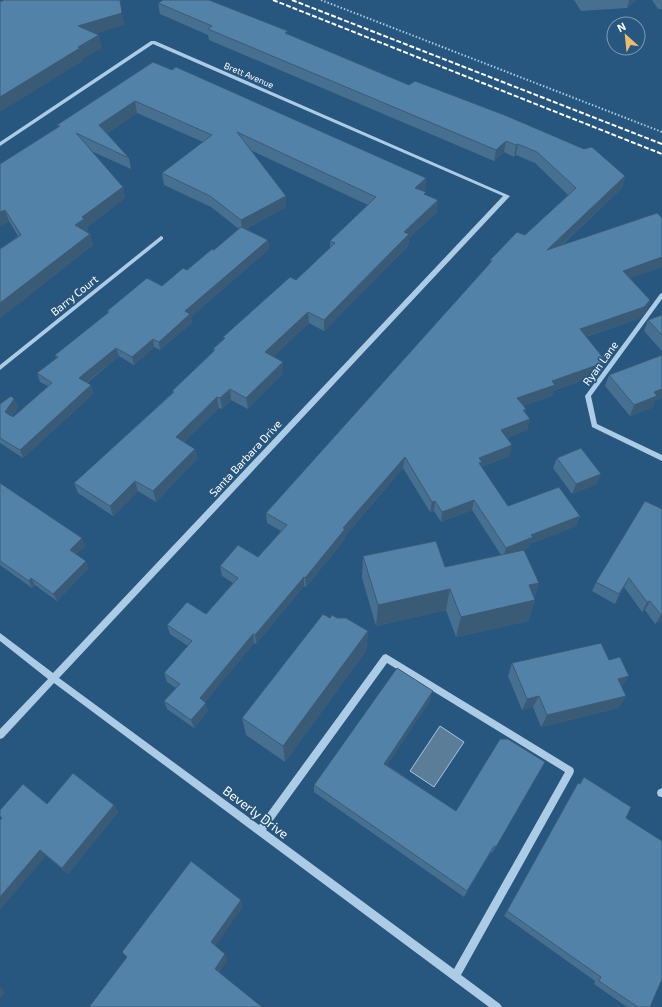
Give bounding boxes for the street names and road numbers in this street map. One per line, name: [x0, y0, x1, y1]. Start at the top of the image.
street label: Brett Avenue: [223, 60, 276, 90]
street label: Barry Court: [48, 272, 100, 318]
street label: Ryan Lane: [580, 338, 620, 388]
street label: Santa Barbara Drive: [206, 417, 284, 499]
street label: Beverly Drive: [220, 782, 292, 842]

